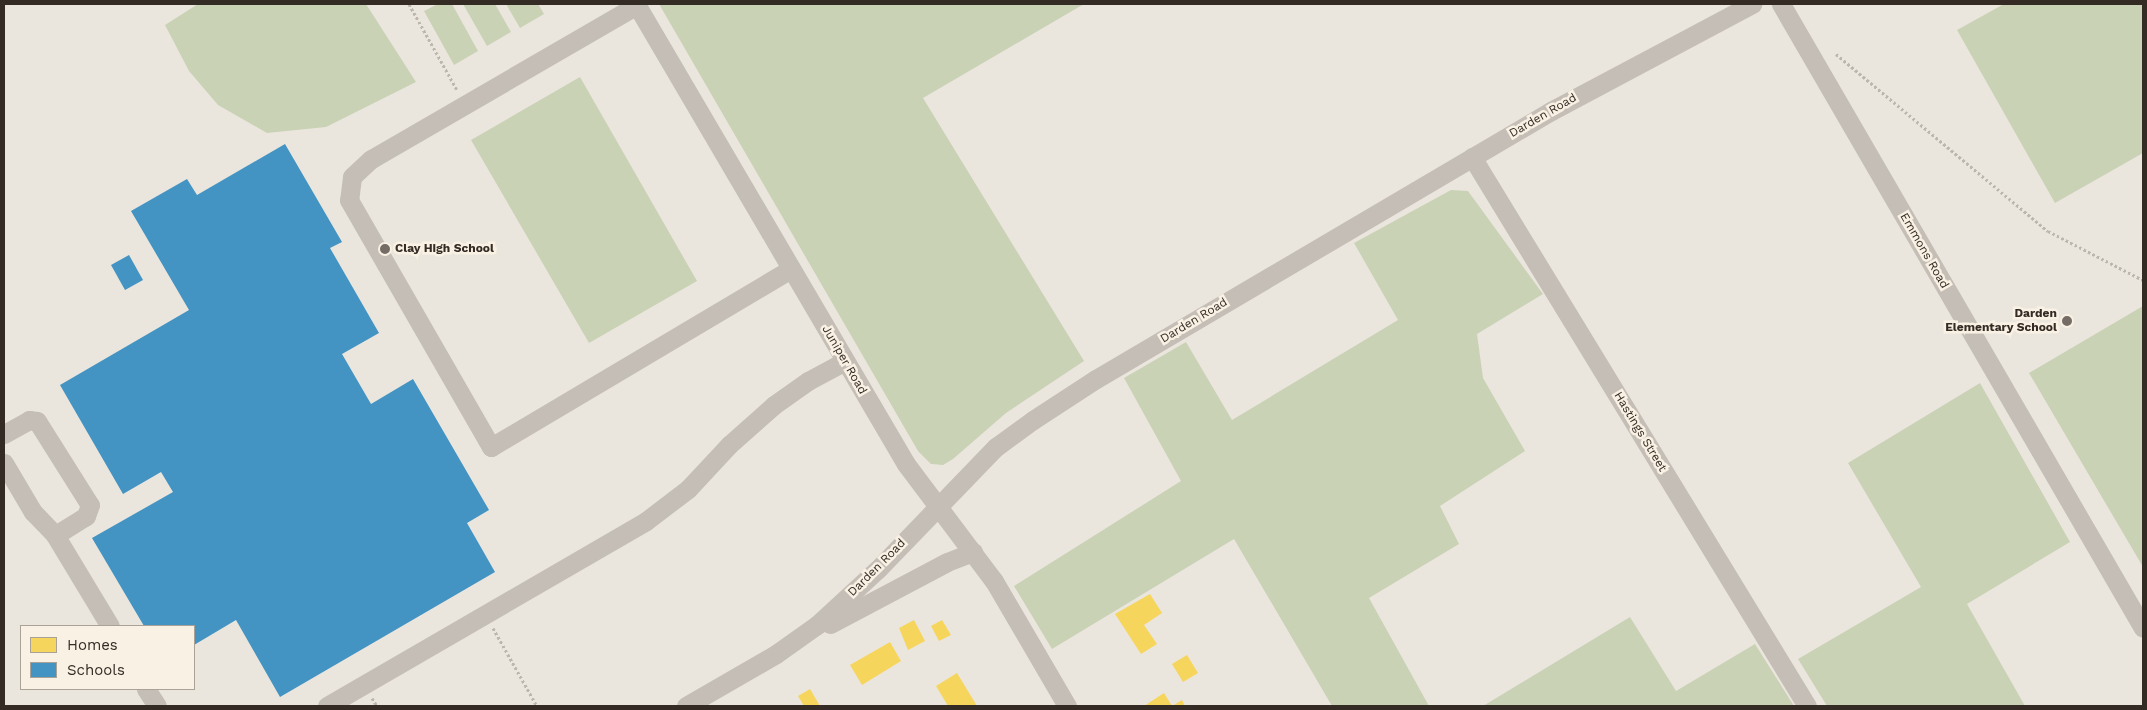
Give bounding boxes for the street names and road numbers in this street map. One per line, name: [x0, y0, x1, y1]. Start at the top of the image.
street label: Darden Road: [1507, 91, 1579, 141]
street label: Emmons Road: [1897, 211, 1951, 291]
street label: Darden Road: [1158, 295, 1230, 347]
street label: Juniper Road: [818, 323, 870, 397]
street label: Hastings Street: [1611, 390, 1669, 474]
street label: Darden Road: [845, 536, 909, 600]

